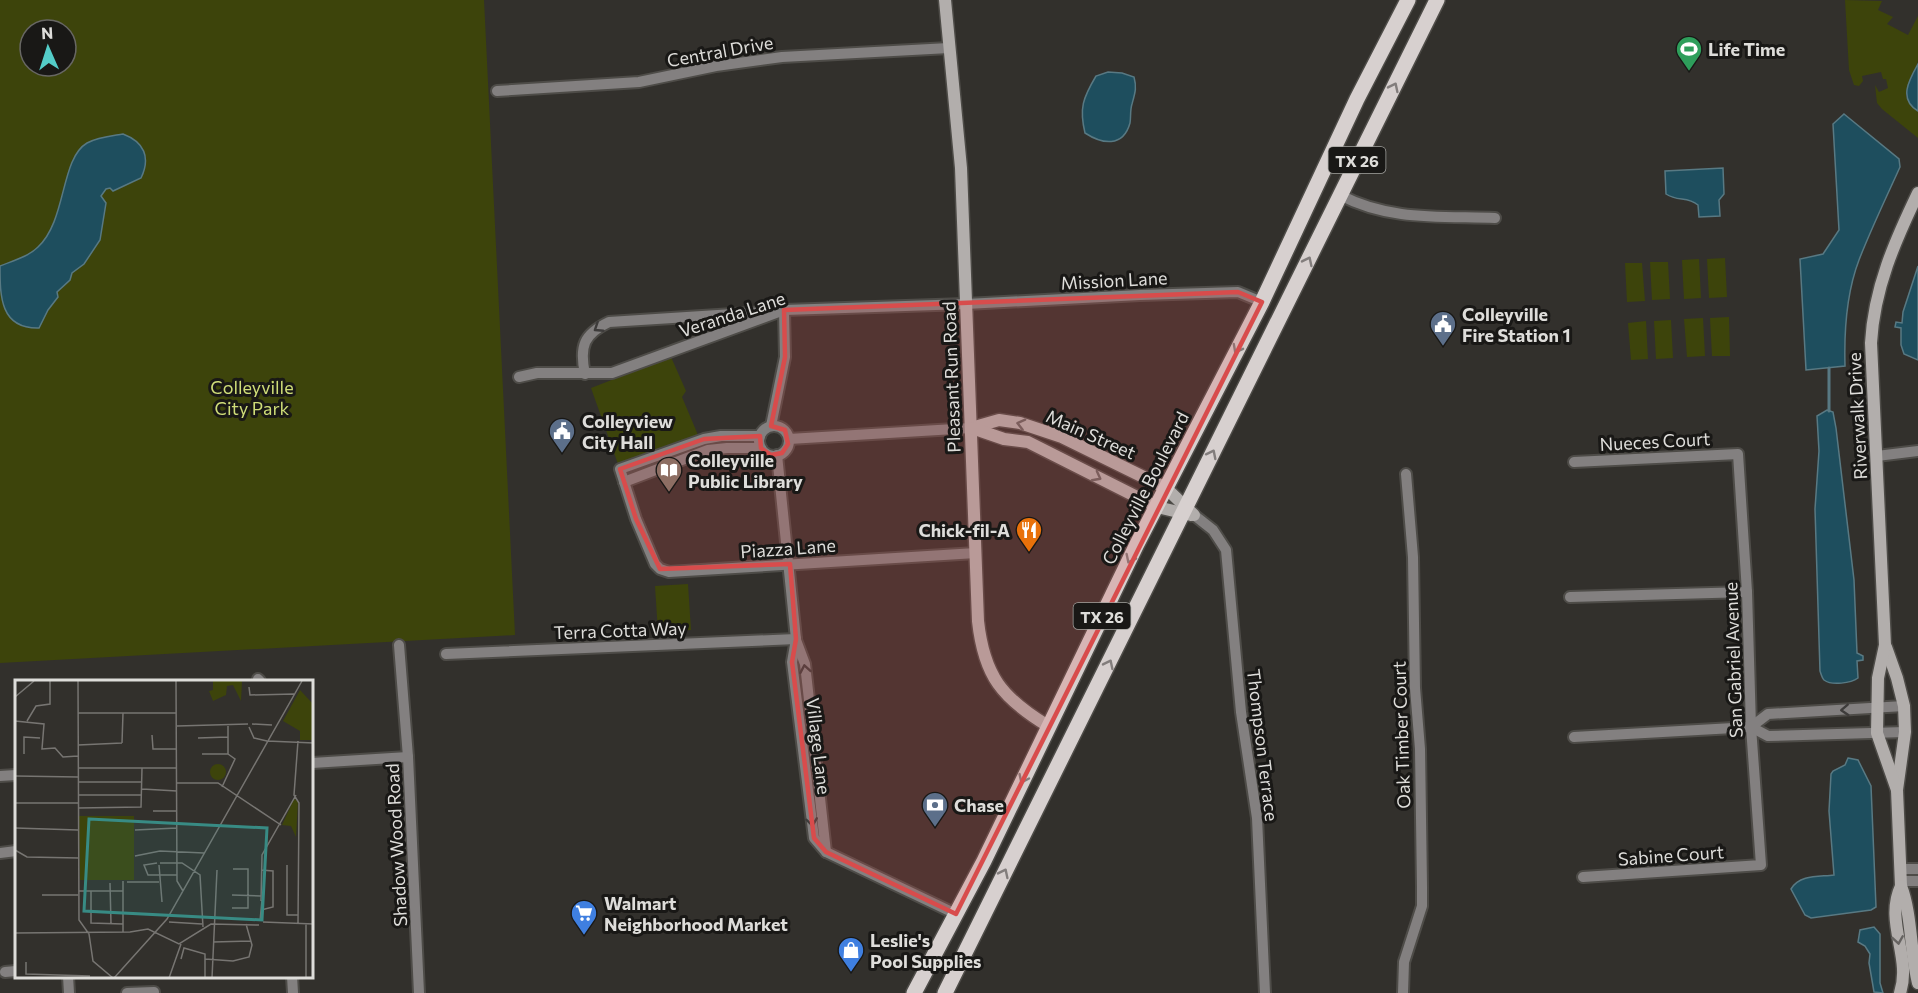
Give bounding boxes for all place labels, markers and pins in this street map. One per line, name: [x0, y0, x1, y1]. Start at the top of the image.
sports icon: Life Time: [1674, 34, 1704, 72]
place label: Life Time: [1708, 38, 1785, 60]
place label: Colleyville Fire Station 1: [1462, 303, 1571, 346]
public building icon: Colleyville Fire Station 1: [1428, 309, 1458, 347]
place label: Colleyview City Hall: [582, 410, 673, 453]
public building icon: Colleyview City Hall: [547, 416, 577, 454]
place label: Colleyville Public Library: [688, 449, 803, 492]
library icon: Colleyville Public Library: [654, 455, 684, 493]
restaurant icon: Chick-fil-A: [1014, 515, 1044, 553]
place label: Chick-fil-A: [918, 519, 1010, 541]
bank icon: Chase: [920, 790, 950, 828]
place label: Chase: [954, 794, 1004, 816]
place label: Walmart Neighborhood Market: [604, 892, 788, 935]
supermarket icon: Walmart Neighborhood Market: [569, 898, 599, 936]
place label: Leslie's Pool Supplies: [870, 929, 981, 972]
shop icon: Leslie's Pool Supplies: [836, 935, 866, 973]

